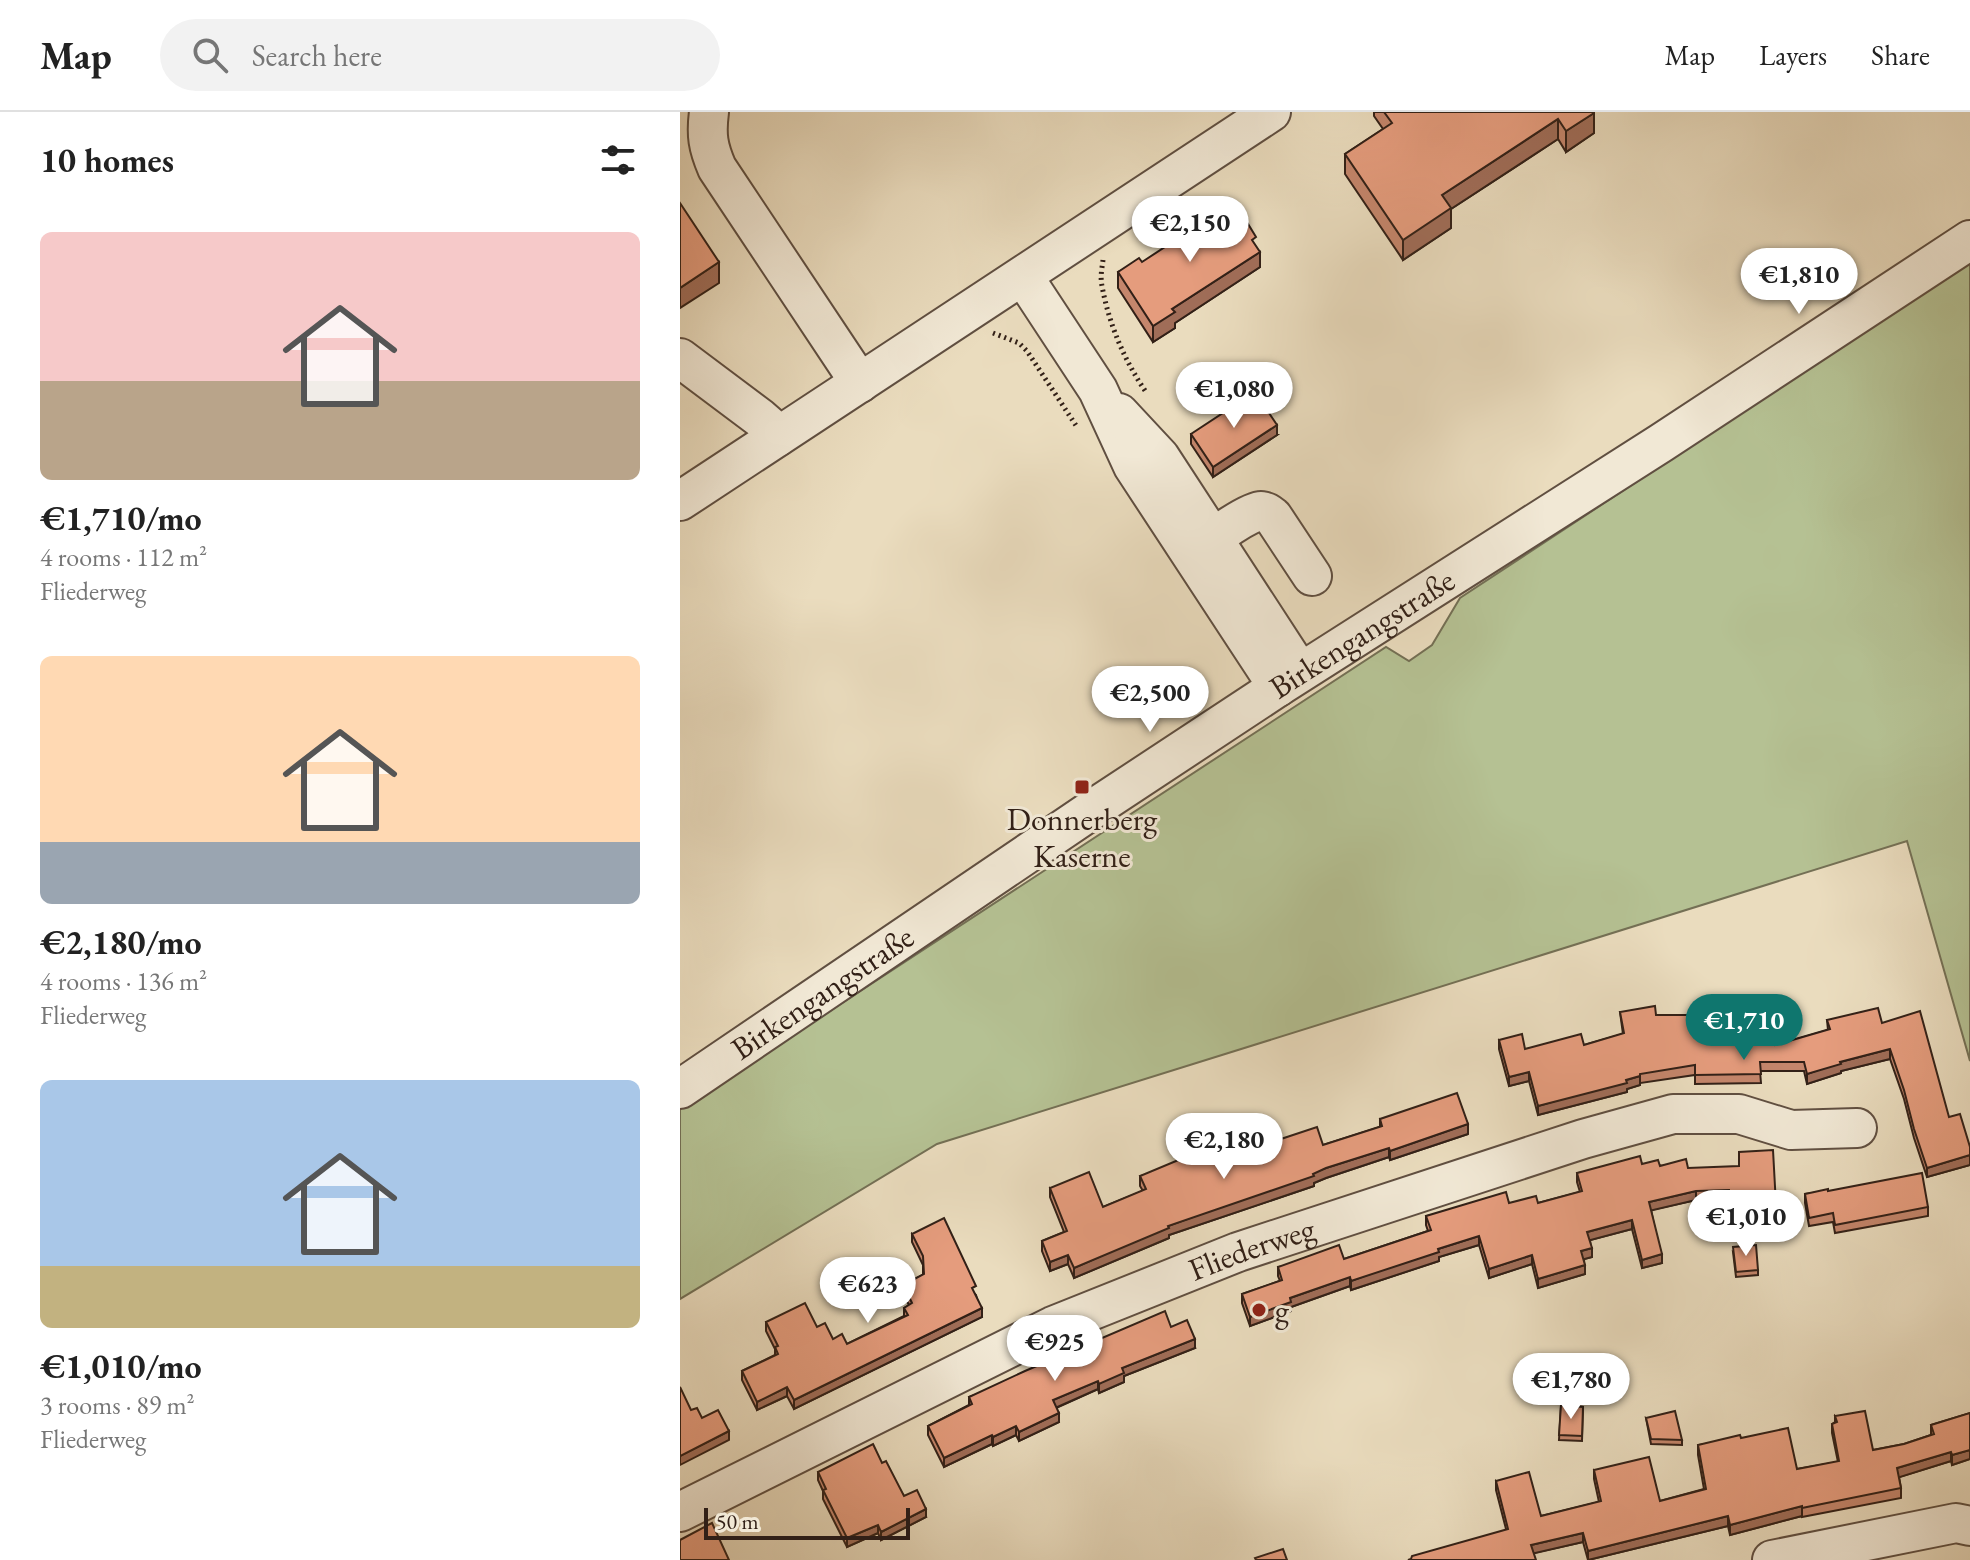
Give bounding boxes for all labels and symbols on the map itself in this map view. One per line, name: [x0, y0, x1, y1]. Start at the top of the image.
pin: €2,150: [1125, 196, 1255, 264]
pin: €1,810: [1734, 248, 1864, 316]
pin: €1,080: [1169, 362, 1299, 430]
street label: Birkengangstraße: [1261, 559, 1462, 708]
pin: €2,500: [1085, 666, 1215, 734]
marker: Donnerberg Kaserne: [1073, 778, 1091, 796]
place label: Donnerberg Kaserne: [1007, 798, 1158, 877]
street label: Birkengangstraße: [723, 916, 922, 1069]
pin: €1,710: [1679, 994, 1809, 1062]
pin: €2,180: [1159, 1113, 1289, 1181]
pin: €1,010: [1681, 1190, 1811, 1258]
street label: Fliederweg: [1182, 1207, 1321, 1291]
pin: €623: [821, 1257, 915, 1325]
place label: g: [1275, 1289, 1290, 1331]
marker: g: [1250, 1301, 1268, 1319]
pin: €925: [1008, 1315, 1102, 1383]
pin: €1,780: [1506, 1353, 1636, 1421]
scale bar: [704, 1504, 910, 1540]

